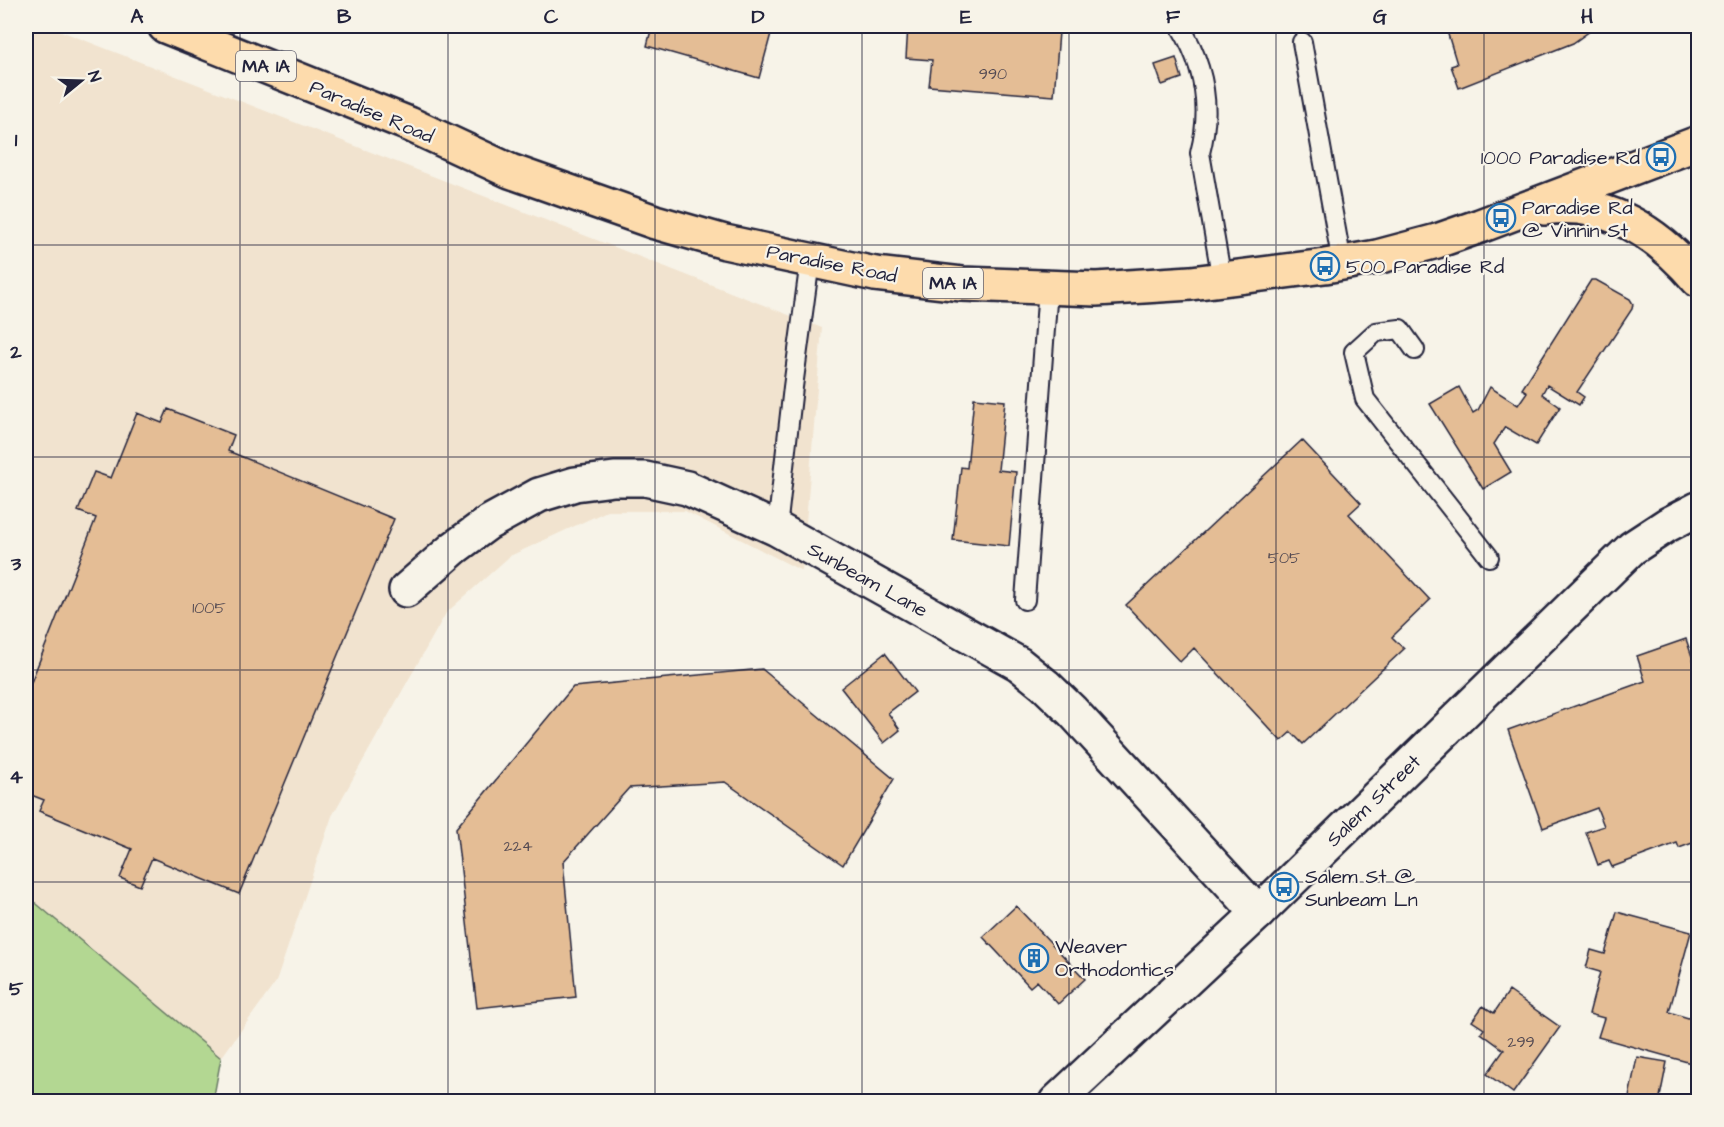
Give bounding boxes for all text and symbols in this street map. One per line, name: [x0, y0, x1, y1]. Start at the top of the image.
text: A: [131, 3, 144, 31]
text: B: [337, 3, 352, 31]
text: C: [544, 3, 559, 31]
text: D: [752, 3, 765, 31]
text: E: [960, 3, 972, 31]
text: F: [1166, 3, 1181, 31]
text: G: [1373, 3, 1387, 31]
text: H: [1581, 3, 1593, 31]
north arrow: [51, 51, 111, 111]
road number: MA 1A: [236, 51, 296, 81]
house number: 990: [979, 63, 1007, 85]
text: N: [82, 68, 106, 85]
street label: Paradise Road: [305, 73, 438, 151]
text: 1: [15, 126, 18, 154]
bus stop icon: 1000 Paradise Rd: [1645, 141, 1677, 173]
place label: 1000 Paradise Rd: [1481, 144, 1640, 172]
place label: Paradise Rd @ Vinnin St: [1522, 194, 1633, 245]
bus stop icon: Paradise Rd @ Vinnin St: [1485, 202, 1517, 234]
street label: Paradise Road: [764, 238, 899, 290]
bus stop icon: 500 Paradise Rd: [1309, 250, 1341, 282]
place label: 500 Paradise Rd: [1346, 253, 1504, 281]
road number: MA 1A: [923, 268, 983, 298]
text: 2: [9, 338, 22, 366]
street label: Sunbeam Lane: [802, 535, 933, 625]
house number: 505: [1268, 547, 1301, 569]
text: 3: [10, 550, 22, 578]
house number: 1005: [192, 597, 226, 619]
street label: Salem Street: [1320, 748, 1427, 853]
text: 4: [9, 763, 23, 791]
house number: 224: [503, 835, 533, 857]
place label: Salem St @ Sunbeam Ln: [1305, 863, 1418, 914]
bus stop icon: Salem St @ Sunbeam Ln: [1268, 871, 1300, 903]
place label: Weaver Orthodontics: [1055, 933, 1174, 984]
building icon: Weaver Orthodontics: [1018, 942, 1050, 974]
text: 5: [9, 975, 24, 1003]
house number: 299: [1507, 1031, 1535, 1053]

